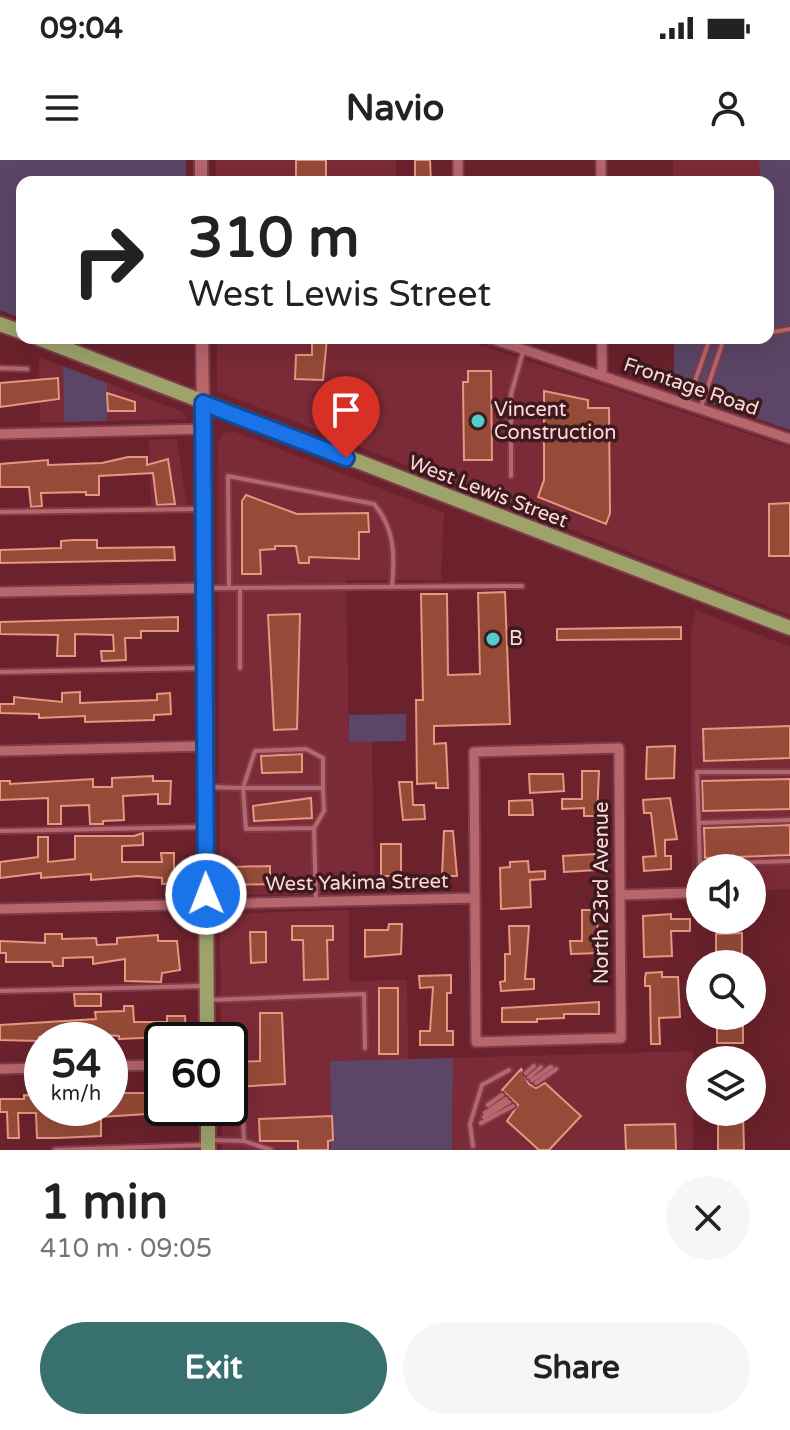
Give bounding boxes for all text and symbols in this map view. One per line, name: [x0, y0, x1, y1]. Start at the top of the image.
text: 09:04: [40, 10, 123, 47]
icon: menu: [40, 86, 84, 130]
icon: person: [706, 86, 750, 130]
text: Navio: [346, 87, 444, 130]
text: 310 m: [188, 205, 359, 272]
icon: right: [56, 208, 160, 312]
text: West Lewis Street: [188, 273, 491, 316]
street label: Frontage Road: [620, 353, 762, 421]
pin: [312, 376, 380, 458]
icon: arrive: [324, 388, 368, 432]
place label: Vincent Construction: [494, 398, 617, 445]
marker: Vincent Construction: [469, 412, 487, 430]
street label: West Lewis Street: [405, 451, 571, 534]
place label: B: [509, 627, 523, 651]
marker: B: [484, 630, 502, 648]
street label: North 23rd Avenue: [590, 802, 614, 984]
position arrow: [164, 852, 248, 936]
map controls: [686, 854, 766, 1126]
button: sound: [686, 854, 766, 934]
street label: West Yakima Street: [265, 869, 449, 897]
button: search: [686, 950, 766, 1030]
speed limit sign: 60: [144, 1022, 248, 1126]
text: 54: [51, 1040, 101, 1088]
button: layers: [686, 1046, 766, 1126]
text: km/h: [51, 1082, 101, 1106]
text: 1 min: [40, 1174, 168, 1232]
button: close: [666, 1176, 750, 1260]
text: 410 m · 09:05: [40, 1233, 212, 1264]
button: Exit: [40, 1322, 387, 1414]
button: Share: [403, 1322, 750, 1414]

